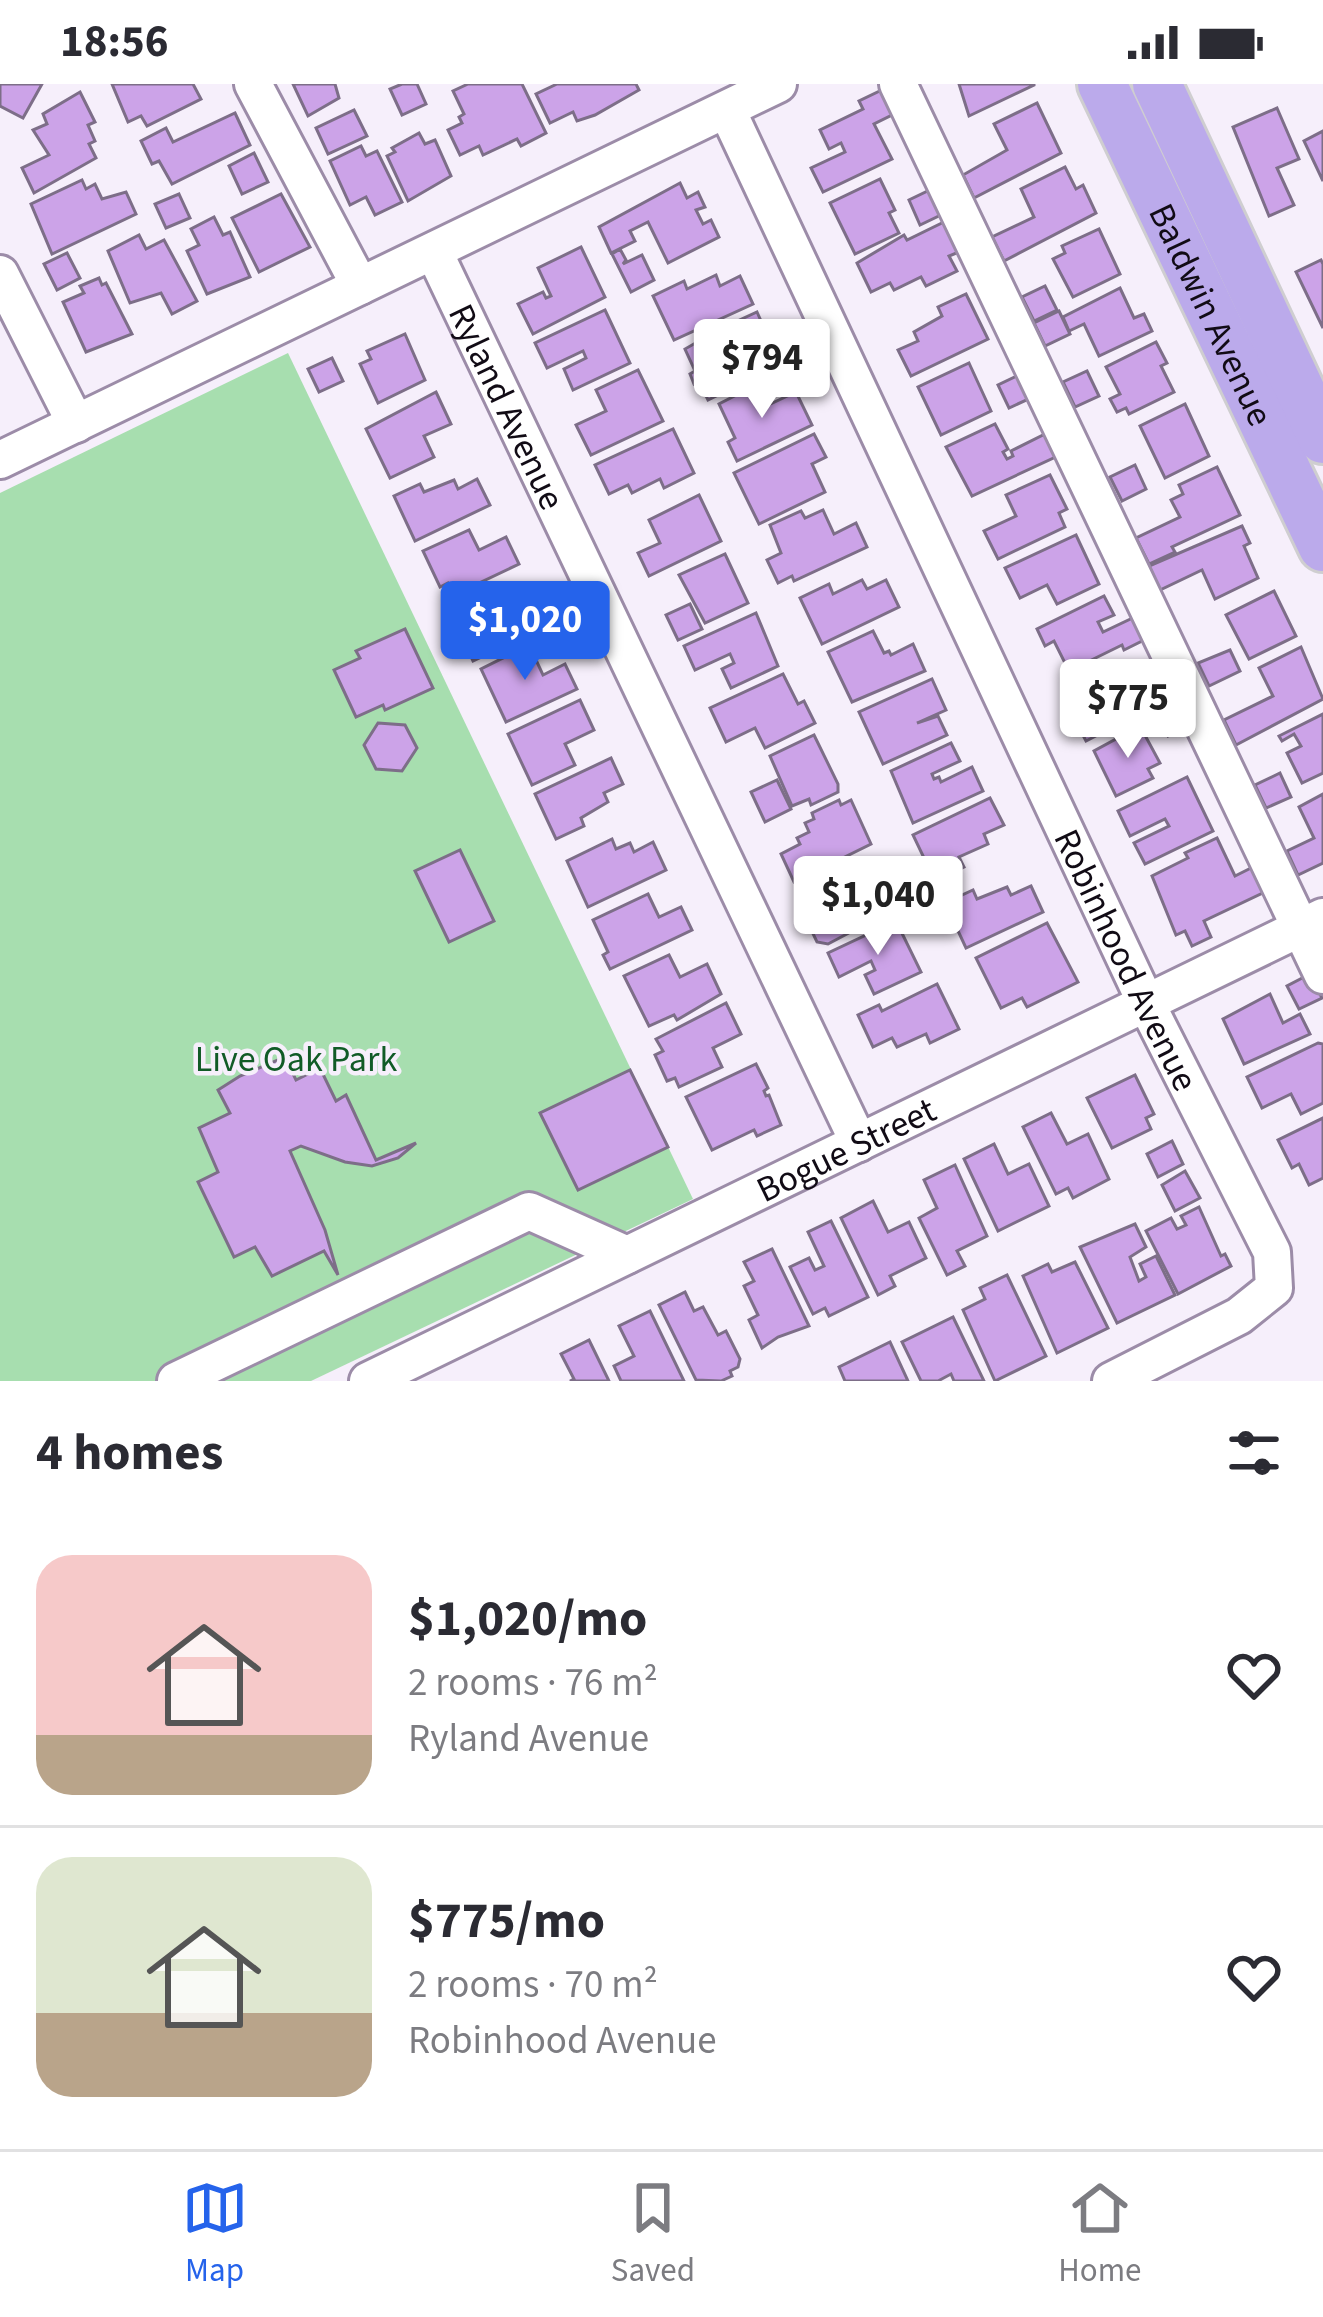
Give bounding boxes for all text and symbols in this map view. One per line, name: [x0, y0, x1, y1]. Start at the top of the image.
text: 18:56: [60, 10, 169, 74]
street label: Baldwin Avenue: [1136, 195, 1285, 435]
street label: Ryland Avenue: [435, 296, 577, 518]
pin: $794: [691, 319, 833, 421]
text: $794: [721, 330, 803, 386]
pin: $1,020: [427, 581, 623, 683]
text: $1,020: [468, 592, 582, 648]
pin: $775: [1057, 659, 1199, 761]
text: $775: [1087, 670, 1169, 726]
street label: Robinhood Avenue: [1041, 821, 1210, 1100]
pin: $1,040: [780, 856, 976, 958]
text: $1,040: [821, 867, 935, 923]
park label: Live Oak Park: [195, 1034, 397, 1085]
street label: Bogue Street: [748, 1085, 945, 1216]
text: 4 homes: [36, 1417, 223, 1489]
icon: filters: [1221, 1420, 1287, 1486]
text: $1,020/mo: [408, 1583, 647, 1655]
icon: home: [132, 1603, 276, 1747]
icon: heart: [1221, 1642, 1287, 1708]
text: 2 rooms · 76 m²: [408, 1655, 658, 1711]
text: Ryland Avenue: [408, 1711, 649, 1767]
text: $775/mo: [408, 1885, 605, 1957]
icon: home: [132, 1905, 276, 2049]
icon: heart: [1221, 1944, 1287, 2010]
text: 2 rooms · 70 m²: [408, 1957, 658, 2013]
text: Robinhood Avenue: [408, 2013, 717, 2069]
tab: Map: [182, 2175, 248, 2294]
tab: Saved: [611, 2175, 695, 2294]
tab: Home: [1058, 2175, 1141, 2294]

